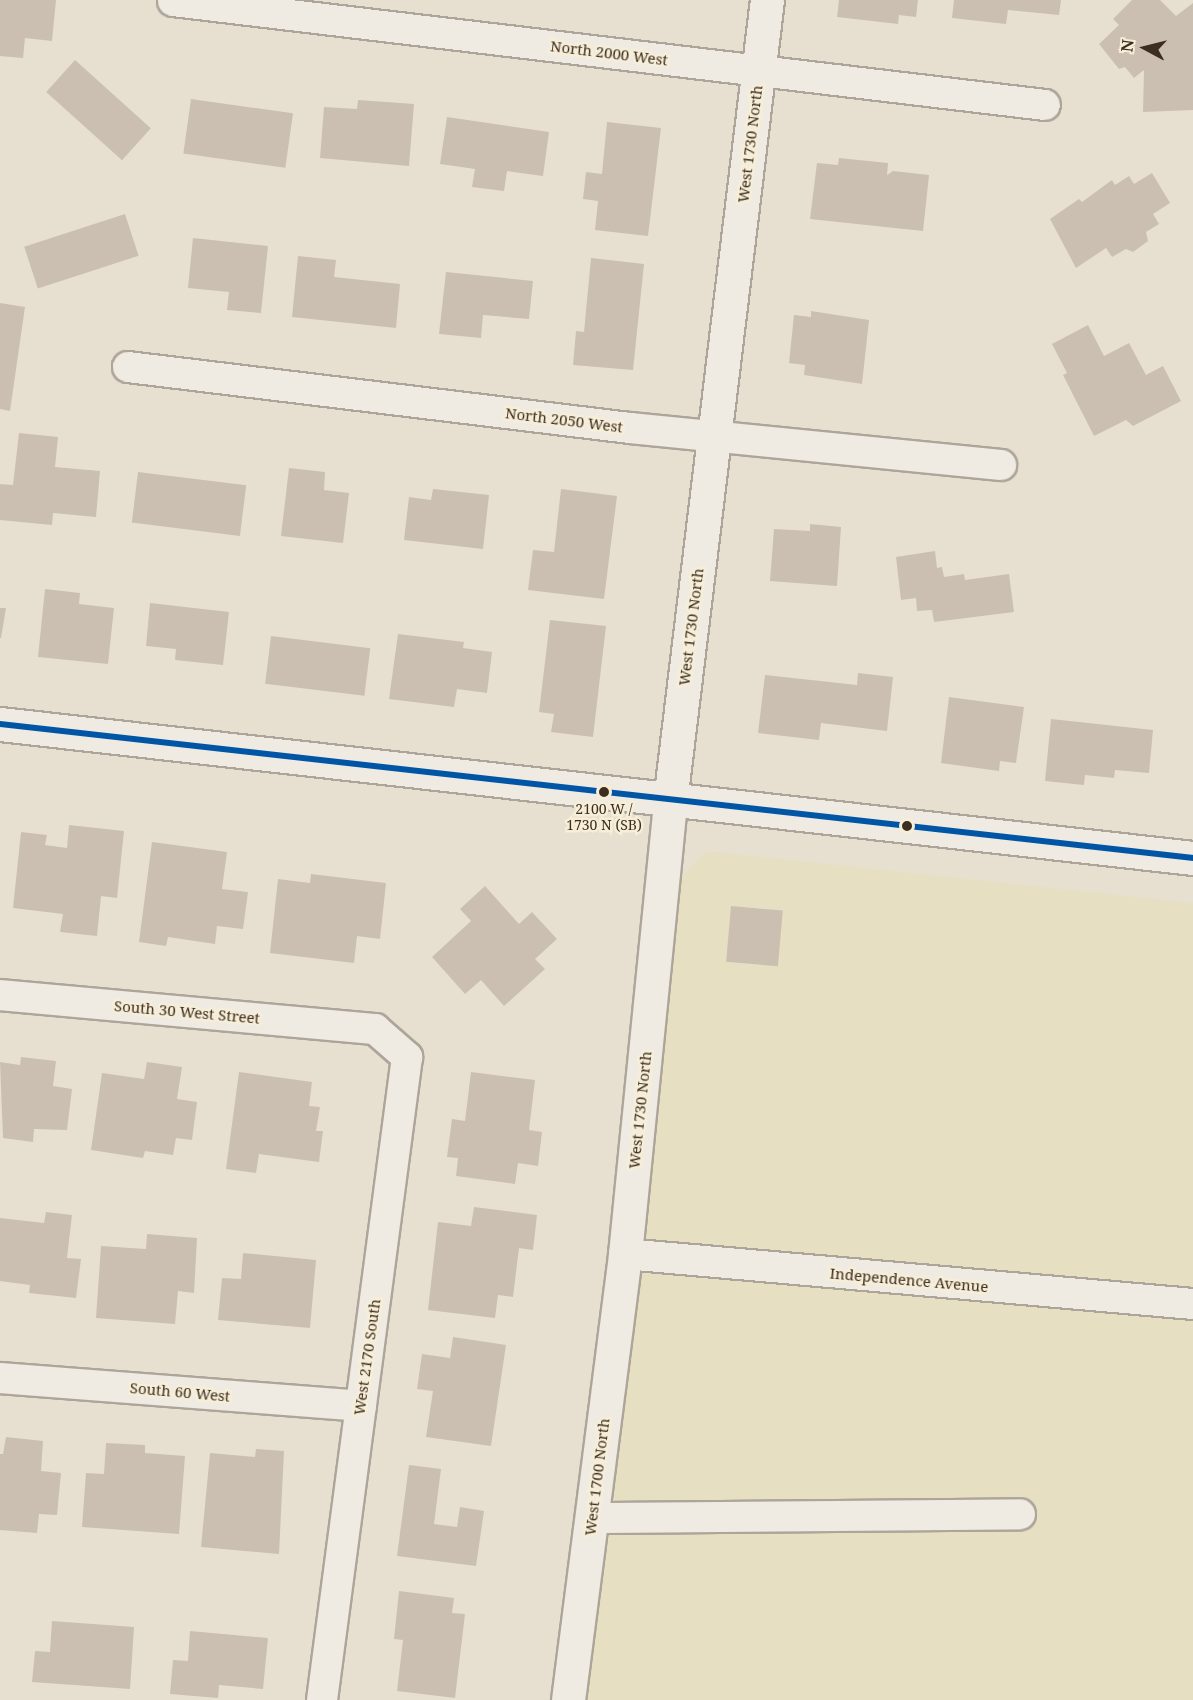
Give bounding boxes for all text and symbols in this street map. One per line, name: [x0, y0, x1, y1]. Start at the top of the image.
north arrow: [1115, 18, 1175, 78]
street label: North 2000 West: [549, 37, 669, 69]
text: N: [1115, 38, 1139, 53]
street label: West 1730 North: [734, 84, 766, 204]
street label: North 2050 West: [504, 404, 624, 436]
street label: West 1730 North: [675, 567, 707, 687]
marker: 2100 W / 1730 N (SB): [598, 786, 610, 798]
place label: 2100 W / 1730 N (SB): [566, 801, 642, 834]
unlabelled marker: [901, 820, 913, 832]
street label: South 30 West Street: [113, 997, 261, 1027]
street label: West 1730 North: [625, 1050, 655, 1170]
street label: Independence Avenue: [829, 1264, 989, 1296]
street label: West 2170 South: [350, 1298, 384, 1416]
street label: South 60 West: [129, 1379, 231, 1405]
street label: West 1700 North: [581, 1417, 613, 1537]

